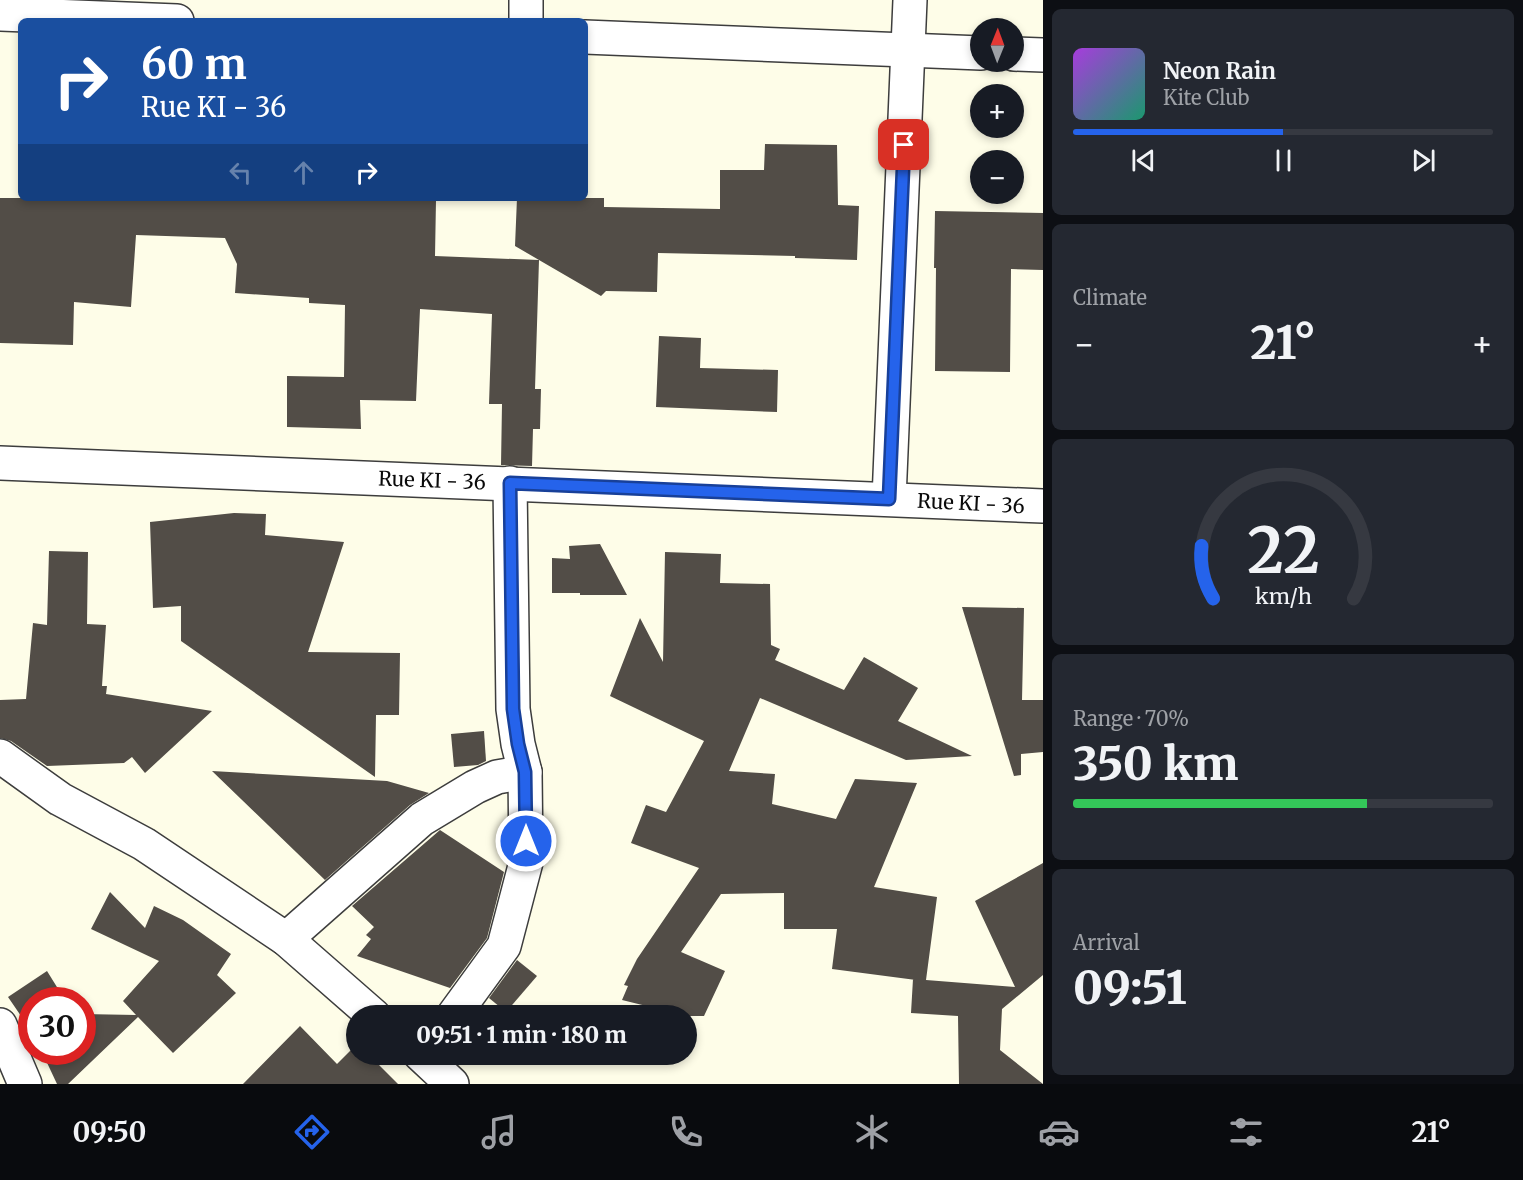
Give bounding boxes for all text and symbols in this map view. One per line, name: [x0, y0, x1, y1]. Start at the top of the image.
north arrow: [970, 18, 1024, 72]
map controls: [970, 18, 1024, 204]
text: 60 m: [141, 38, 247, 90]
icon: right: [42, 42, 120, 120]
text: Neon Rain: [1163, 57, 1276, 85]
button: +: [970, 84, 1024, 138]
text: Kite Club: [1163, 85, 1249, 110]
text: Rue KI - 36: [141, 90, 286, 124]
pin: [878, 119, 929, 170]
icon: arrive: [887, 128, 920, 161]
icon: previous: [1127, 144, 1160, 177]
icon: pause: [1267, 144, 1300, 177]
icon: next: [1407, 144, 1440, 177]
button: −: [970, 150, 1024, 204]
icon: left: [224, 156, 257, 189]
icon: ahead: [287, 156, 320, 189]
icon: right: [350, 156, 383, 189]
text: Climate: [1073, 285, 1147, 310]
text: 21°: [1250, 315, 1316, 371]
text: −: [1073, 324, 1095, 365]
text: +: [1471, 324, 1493, 365]
street label: Rue KI - 36: [378, 466, 486, 494]
street label: Rue KI - 36: [917, 488, 1025, 518]
text: 22: [1247, 512, 1319, 590]
text: km/h: [1255, 583, 1311, 610]
text: Range · 70%: [1073, 706, 1189, 731]
text: 350 km: [1073, 736, 1238, 792]
position arrow: [494, 809, 558, 873]
text: Arrival: [1073, 930, 1140, 955]
text: 09:51: [1073, 960, 1187, 1016]
speed limit sign: 30: [18, 987, 96, 1065]
text: 09:51 · 1 min · 180 m: [416, 1021, 627, 1049]
icon: directions: [291, 1111, 333, 1153]
icon: music: [478, 1111, 520, 1153]
icon: phone: [665, 1111, 707, 1153]
icon: climate: [851, 1111, 893, 1153]
icon: car: [1038, 1111, 1080, 1153]
icon: filters: [1225, 1111, 1267, 1153]
text: 09:50: [72, 1115, 146, 1149]
text: 21°: [1412, 1115, 1451, 1149]

